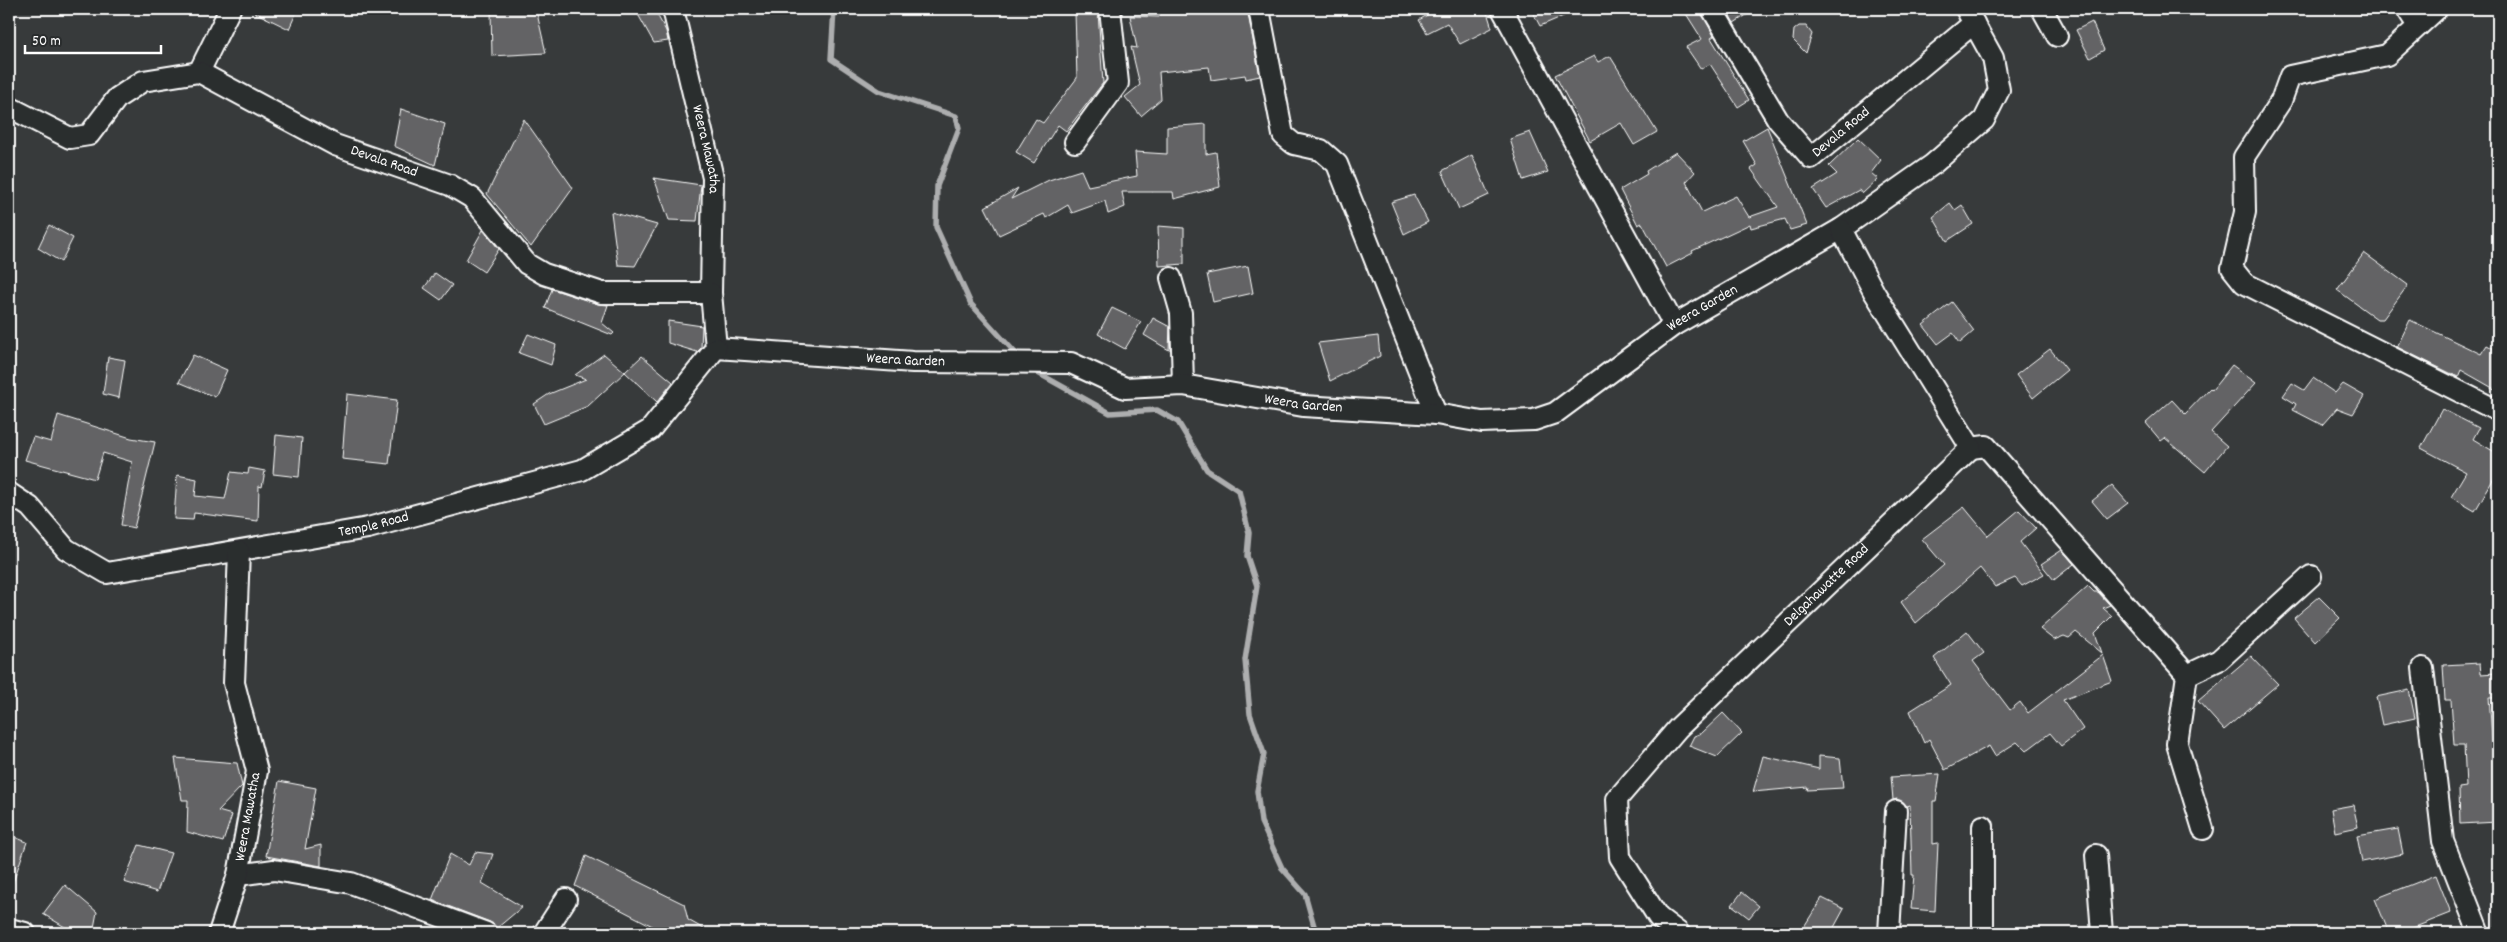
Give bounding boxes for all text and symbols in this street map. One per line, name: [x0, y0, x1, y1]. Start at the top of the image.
scale bar: [25, 22, 161, 54]
text: 50 m: [32, 31, 61, 53]
street label: Devala Road: [1808, 102, 1875, 164]
street label: Weera Mawatha: [685, 103, 724, 194]
street label: Devala Road: [347, 140, 421, 184]
street label: Weera Garden: [1662, 279, 1742, 338]
street label: Weera Garden: [865, 348, 945, 373]
street label: Weera Garden: [1262, 388, 1343, 419]
street label: Temple Road: [337, 506, 411, 544]
street label: Delgahawatte Road: [1779, 539, 1875, 632]
street label: Weera Mawatha: [230, 770, 268, 863]

